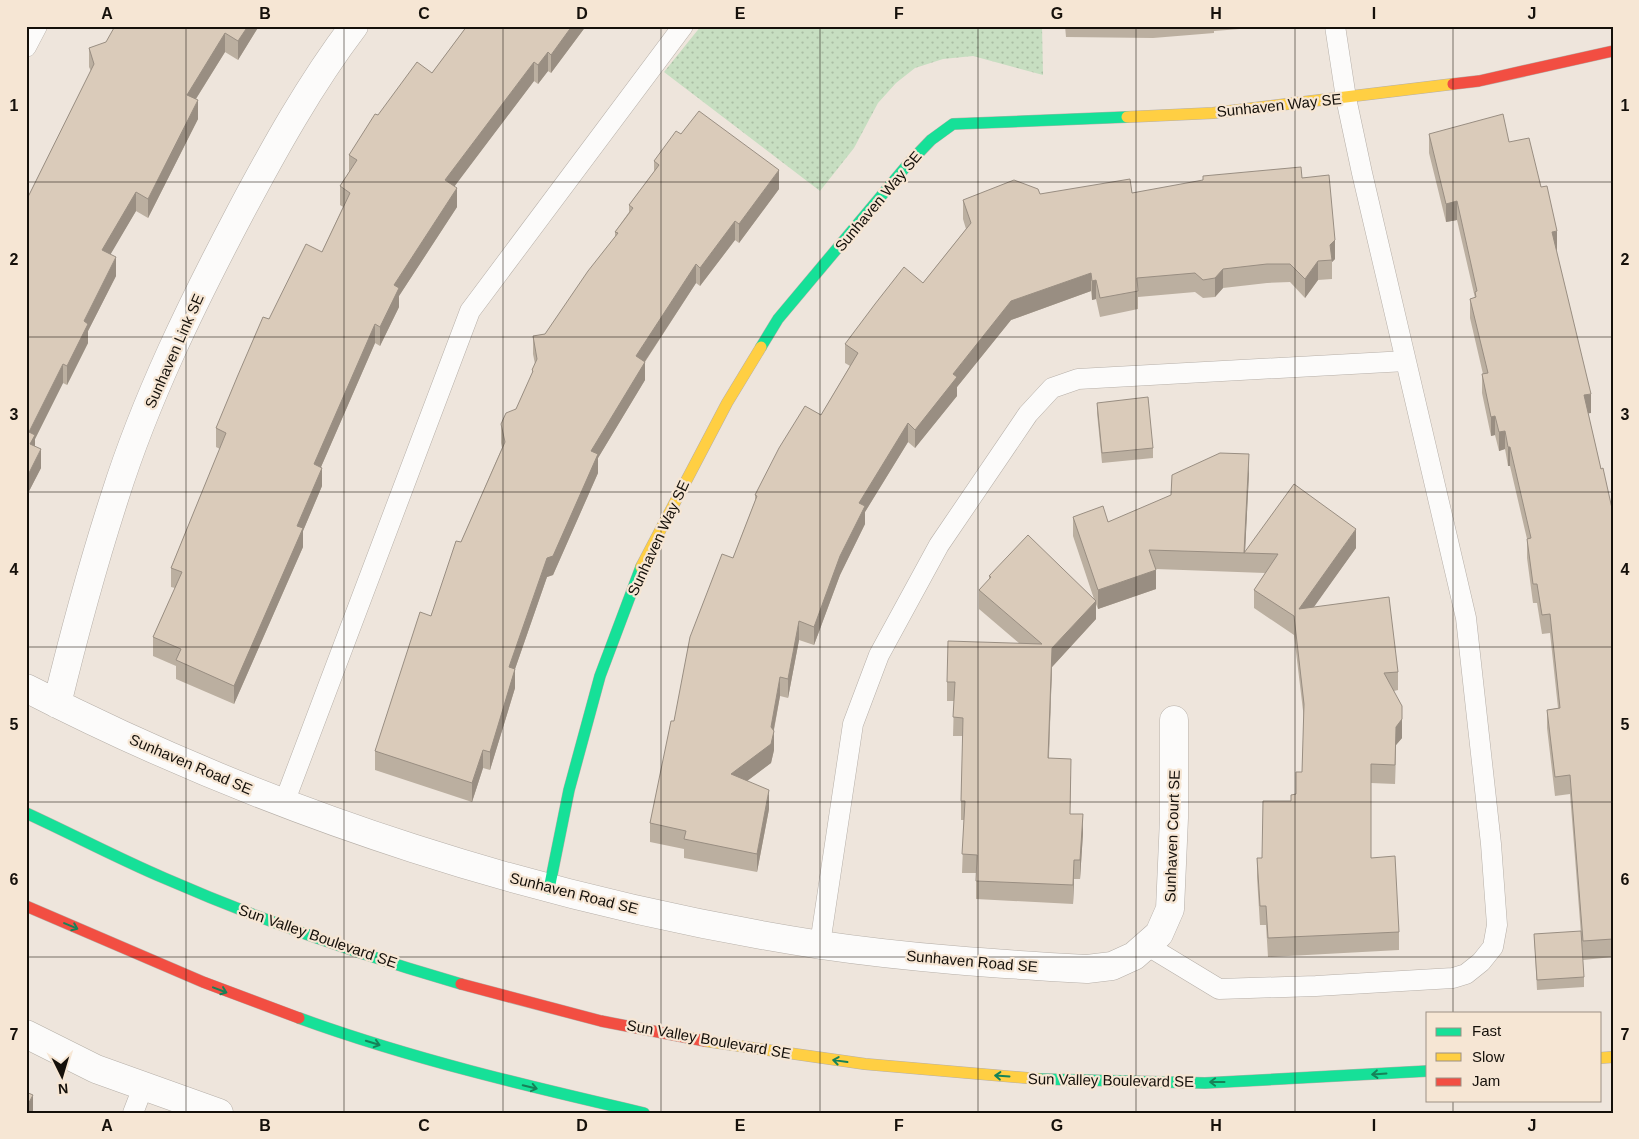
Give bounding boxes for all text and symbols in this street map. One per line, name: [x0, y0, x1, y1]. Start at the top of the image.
text: A: [101, 5, 113, 22]
text: B: [259, 5, 271, 22]
text: C: [418, 5, 430, 22]
text: D: [576, 5, 588, 22]
text: E: [735, 5, 746, 22]
text: F: [894, 5, 904, 22]
text: G: [1051, 5, 1063, 22]
text: H: [1210, 5, 1222, 22]
text: I: [1372, 5, 1376, 22]
text: J: [1528, 5, 1536, 22]
street label: Sunhaven Way SE: [1216, 90, 1342, 120]
text: 1: [10, 97, 19, 114]
text: 1: [1621, 97, 1630, 114]
street label: Sunhaven Way SE: [831, 148, 925, 254]
text: 2: [10, 251, 19, 268]
text: 2: [1621, 251, 1630, 268]
street label: Sunhaven Link SE: [141, 291, 207, 411]
text: 3: [10, 406, 19, 423]
text: 3: [1621, 406, 1630, 423]
street label: Sunhaven Way SE: [624, 478, 692, 598]
text: 4: [10, 561, 19, 578]
text: 4: [1621, 561, 1630, 578]
text: 5: [10, 716, 19, 733]
text: 5: [1621, 716, 1630, 733]
street label: Sunhaven Road SE: [127, 730, 255, 798]
street label: Sunhaven Court SE: [1161, 769, 1183, 903]
street label: Sunhaven Road SE: [508, 869, 640, 917]
text: 6: [10, 871, 19, 888]
text: 6: [1621, 871, 1630, 888]
street label: Sun Valley Boulevard SE: [237, 901, 399, 971]
one-way arrow: [63, 921, 78, 931]
street label: Sunhaven Road SE: [906, 947, 1038, 975]
one-way arrow: [212, 985, 227, 995]
legend: [1426, 1012, 1602, 1102]
street label: Sun Valley Boulevard SE: [626, 1016, 792, 1062]
text: Fast: [1472, 1022, 1502, 1039]
text: 7: [10, 1026, 19, 1043]
text: 7: [1621, 1026, 1630, 1043]
one-way arrow: [365, 1039, 381, 1049]
text: Slow: [1472, 1048, 1505, 1065]
north arrow: [38, 1052, 88, 1102]
one-way arrow: [833, 1056, 849, 1066]
street label: Sun Valley Boulevard SE: [1028, 1070, 1194, 1090]
one-way arrow: [1371, 1070, 1387, 1079]
one-way arrow: [994, 1072, 1010, 1081]
text: Jam: [1472, 1072, 1500, 1089]
one-way arrow: [1209, 1077, 1226, 1087]
text: N: [57, 1081, 69, 1097]
one-way arrow: [521, 1083, 537, 1092]
text: A: [101, 1117, 113, 1134]
text: B: [259, 1117, 271, 1134]
text: C: [418, 1117, 430, 1134]
text: D: [576, 1117, 588, 1134]
text: E: [735, 1117, 746, 1134]
text: F: [894, 1117, 904, 1134]
text: G: [1051, 1117, 1063, 1134]
text: H: [1210, 1117, 1222, 1134]
text: I: [1372, 1117, 1376, 1134]
text: J: [1528, 1117, 1536, 1134]

